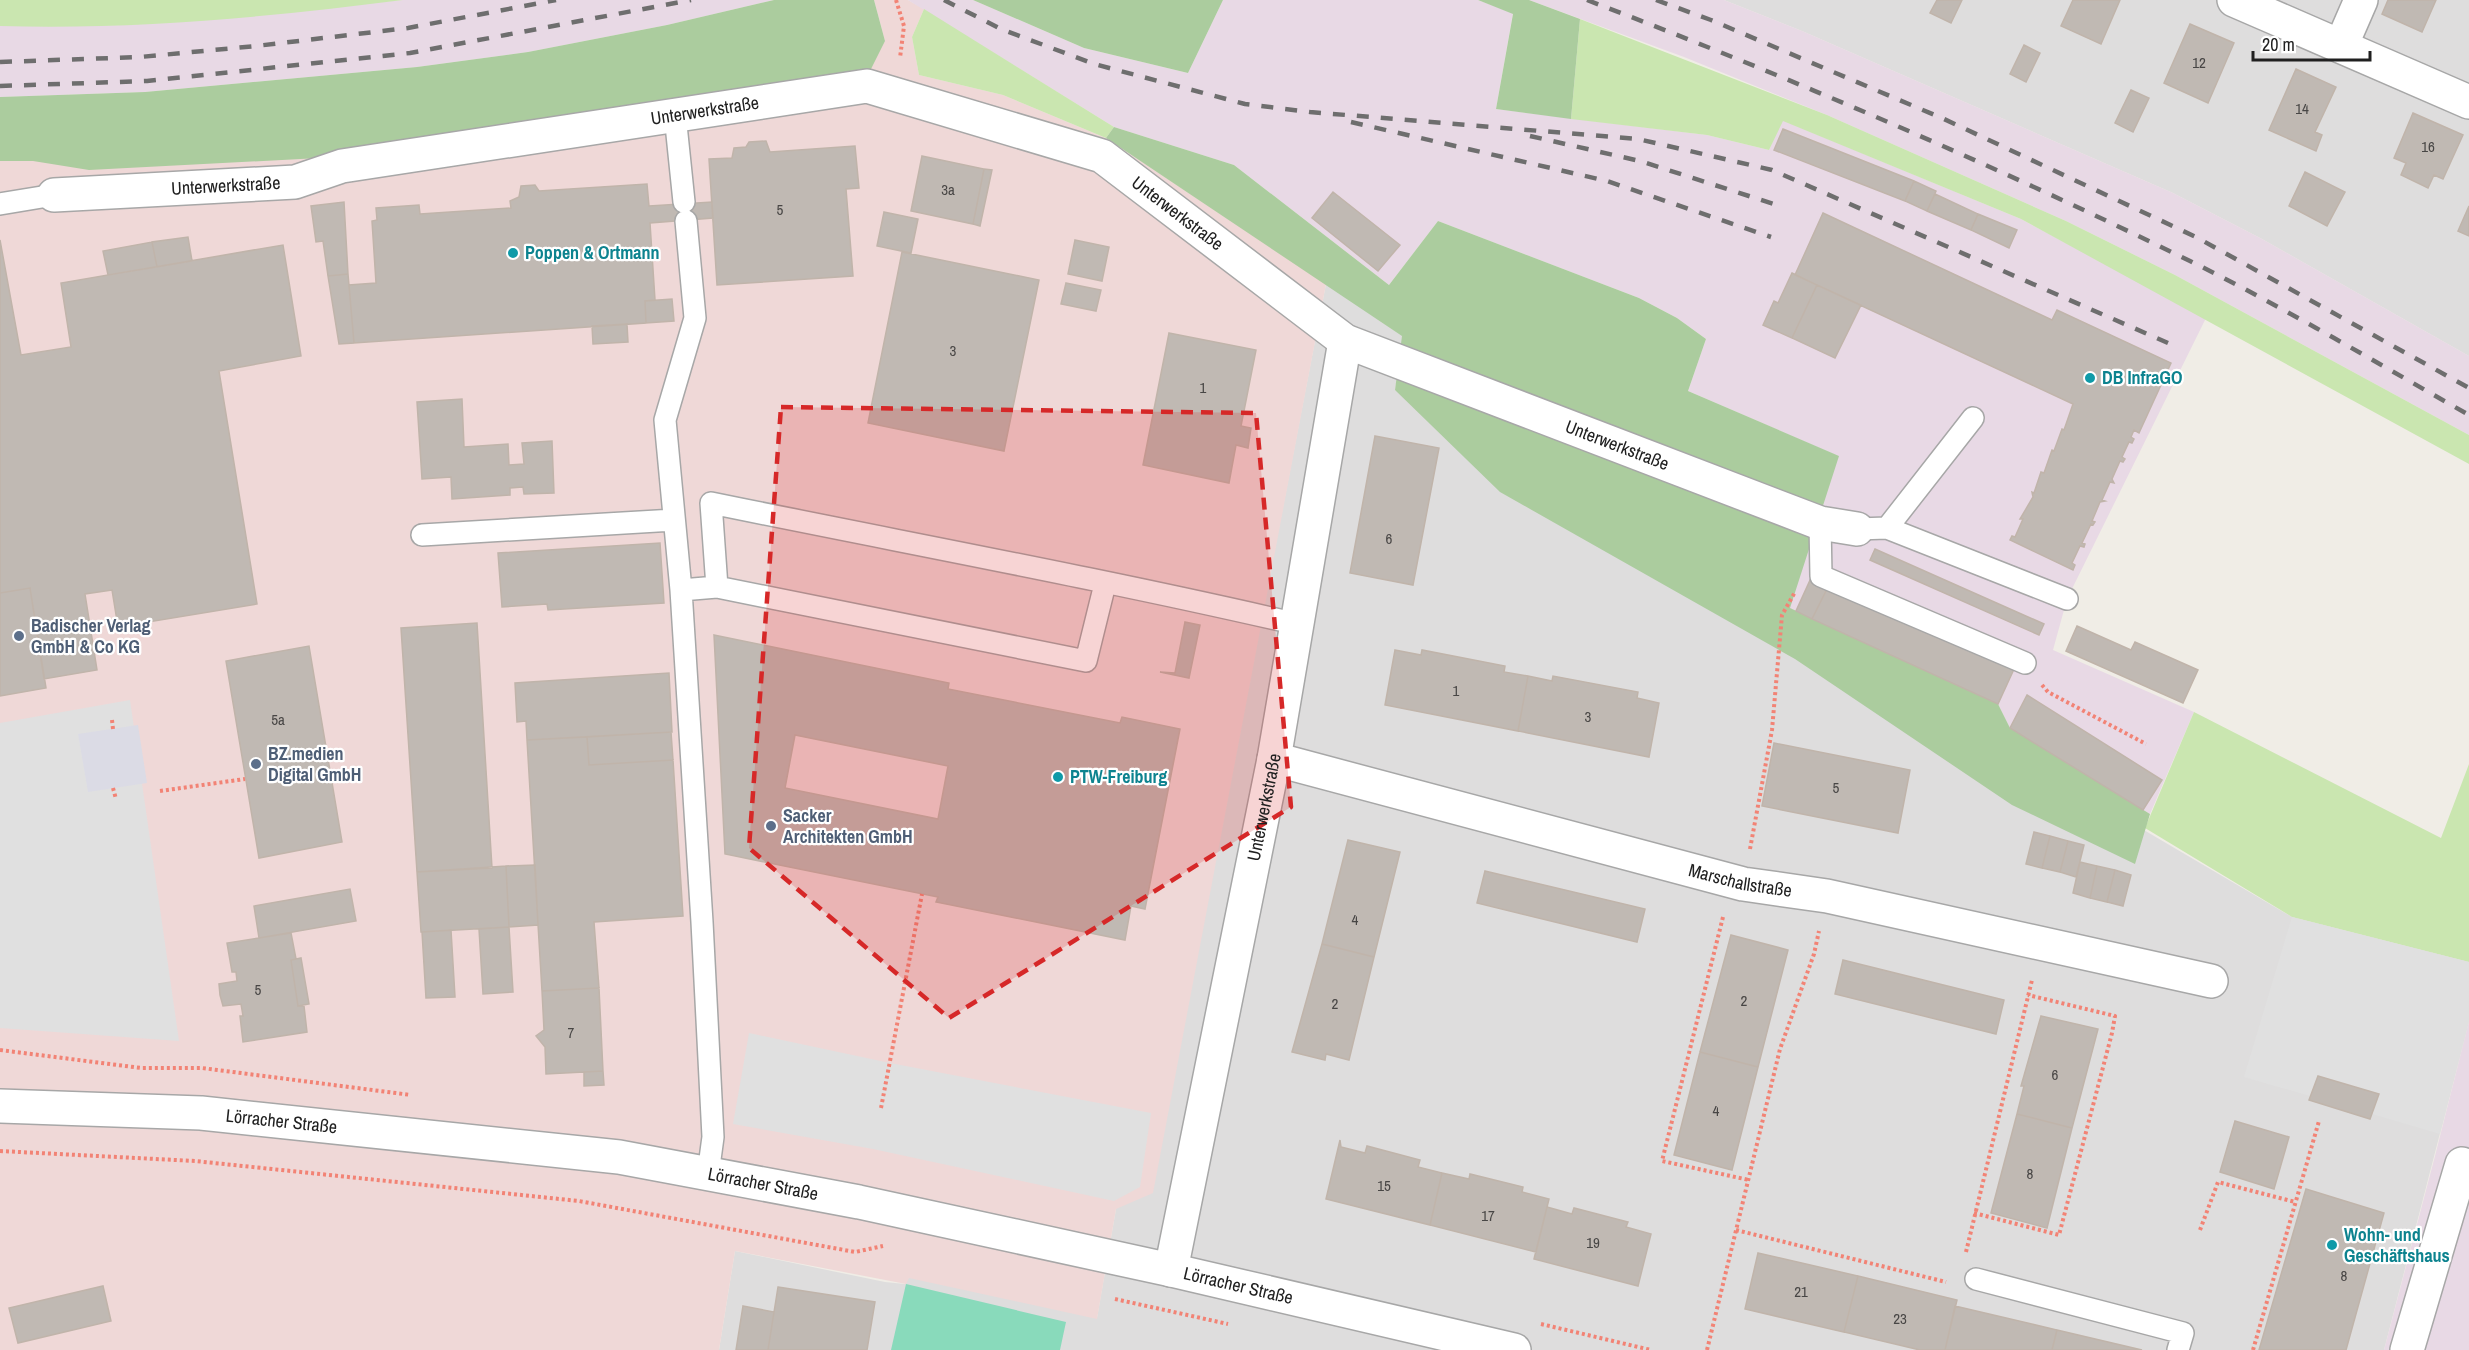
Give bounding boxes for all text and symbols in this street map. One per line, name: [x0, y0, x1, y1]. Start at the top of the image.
scale bar: [2253, 24, 2370, 62]
text: 20 m: [2262, 32, 2295, 57]
house number: 12: [2192, 52, 2206, 73]
street label: Unterwerkstraße: [649, 90, 761, 131]
house number: 14: [2295, 98, 2309, 119]
house number: 16: [2421, 136, 2435, 157]
street label: Unterwerkstraße: [171, 170, 281, 201]
street label: Unterwerkstraße: [1127, 170, 1229, 256]
house number: 3a: [941, 179, 955, 200]
house number: 5: [777, 199, 784, 220]
place label: Poppen & Ortmann: [525, 240, 660, 265]
marker: Poppen & Ortmann: [506, 246, 520, 260]
house number: 3: [950, 340, 957, 361]
place label: DB InfraGO: [2102, 365, 2182, 390]
marker: DB InfraGO: [2083, 371, 2097, 385]
house number: 1: [1200, 377, 1207, 398]
street label: Unterwerkstraße: [1562, 414, 1673, 476]
house number: 6: [1386, 528, 1393, 549]
place label: Badischer Verlag GmbH & Co KG: [31, 613, 151, 659]
marker: Badischer Verlag GmbH & Co KG: [12, 629, 26, 643]
house number: 1: [1453, 680, 1460, 701]
house number: 3: [1585, 706, 1592, 727]
house number: 5a: [271, 709, 285, 730]
place label: BZ.medien Digital GmbH: [268, 741, 362, 787]
street label: Unterwerkstraße: [1241, 752, 1287, 863]
marker: BZ.medien Digital GmbH: [249, 757, 263, 771]
place label: PTW-Freiburg: [1070, 764, 1167, 789]
marker: PTW-Freiburg: [1051, 770, 1065, 784]
house number: 5: [1833, 777, 1840, 798]
place label: Sacker Architekten GmbH: [783, 803, 913, 849]
marker: Sacker Architekten GmbH: [764, 819, 778, 833]
street label: Marschallstraße: [1686, 857, 1794, 903]
house number: 4: [1352, 909, 1359, 930]
house number: 5: [255, 979, 262, 1000]
house number: 2: [1741, 990, 1748, 1011]
house number: 2: [1332, 993, 1339, 1014]
house number: 7: [568, 1022, 575, 1043]
house number: 6: [2052, 1064, 2059, 1085]
house number: 4: [1713, 1100, 1720, 1121]
street label: Lörracher Straße: [225, 1103, 338, 1139]
street label: Lörracher Straße: [706, 1161, 820, 1206]
house number: 8: [2027, 1163, 2034, 1184]
house number: 15: [1377, 1175, 1391, 1196]
house number: 17: [1481, 1205, 1495, 1226]
place label: Wohn- und Geschäftshaus: [2344, 1222, 2450, 1268]
house number: 19: [1586, 1232, 1600, 1253]
marker: Wohn- und Geschäftshaus: [2325, 1238, 2339, 1252]
street label: Lörracher Straße: [1181, 1260, 1296, 1310]
house number: 8: [2341, 1265, 2348, 1286]
house number: 21: [1794, 1281, 1808, 1302]
house number: 23: [1893, 1308, 1907, 1329]

